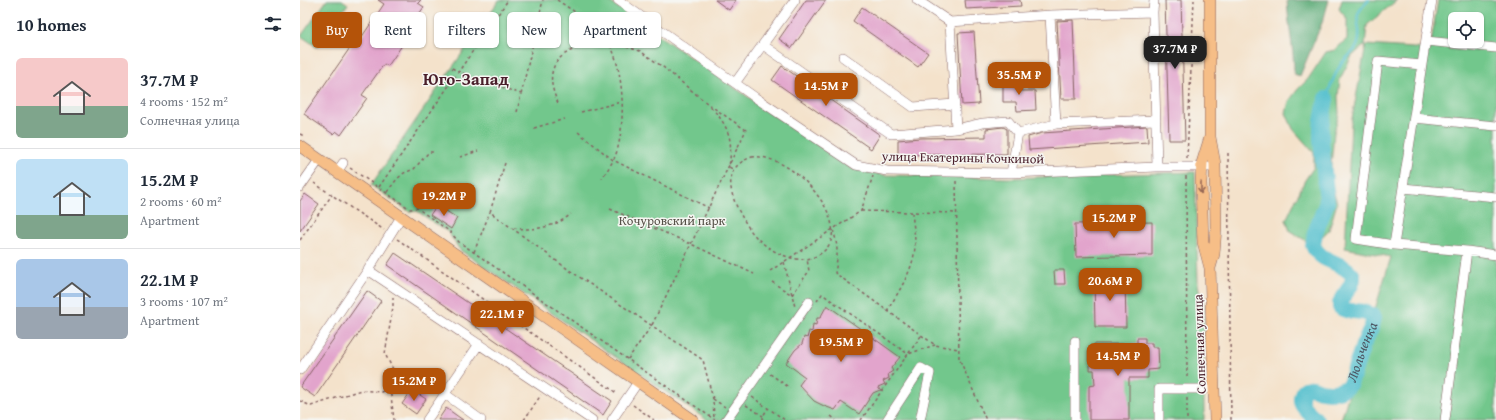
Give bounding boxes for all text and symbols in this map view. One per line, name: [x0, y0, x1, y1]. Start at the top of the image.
text: 10 homes: [16, 12, 87, 37]
chip: Buy: [312, 12, 362, 48]
chip: Rent: [370, 12, 426, 48]
chip: Filters: [434, 12, 499, 48]
chip: New: [507, 12, 561, 48]
chip: Apartment: [569, 12, 661, 48]
map controls: [1448, 12, 1484, 48]
button: locate: [1448, 12, 1484, 48]
icon: filters: [262, 13, 284, 35]
pin: 37.7M ₽: [1138, 36, 1212, 70]
text: 37.7M ₽: [1153, 39, 1197, 58]
pin: 35.5M ₽: [982, 62, 1056, 96]
text: 35.5M ₽: [997, 65, 1041, 84]
district label: Юго-Запад: [423, 66, 510, 91]
text: 37.7M ₽: [140, 67, 198, 92]
pin: 14.5M ₽: [789, 73, 863, 107]
icon: home: [48, 74, 96, 122]
text: 14.5M ₽: [804, 76, 848, 95]
text: 4 rooms · 152 m²: [140, 92, 228, 111]
text: Солнечная улица: [140, 111, 240, 130]
street label: улица Екатерины Кочкиной: [881, 147, 1044, 168]
text: 15.2M ₽: [140, 167, 198, 192]
icon: home: [48, 175, 96, 223]
one-way arrow: [1197, 181, 1205, 194]
pin: 19.2M ₽: [407, 183, 481, 217]
text: 19.2M ₽: [422, 186, 466, 205]
text: 2 rooms · 60 m²: [140, 192, 222, 211]
pin: 15.2M ₽: [1077, 205, 1151, 239]
text: 15.2M ₽: [1092, 208, 1136, 227]
text: Apartment: [140, 211, 200, 230]
park label: Кочуровский парк: [619, 211, 725, 230]
text: 22.1M ₽: [140, 267, 198, 292]
pin: 20.6M ₽: [1073, 268, 1147, 302]
text: 20.6M ₽: [1088, 271, 1132, 290]
icon: home: [48, 275, 96, 323]
text: 3 rooms · 107 m²: [140, 292, 228, 311]
street label: Солнечная улица: [1188, 293, 1211, 394]
pin: 22.1M ₽: [465, 301, 539, 335]
text: 22.1M ₽: [480, 304, 524, 323]
text: Apartment: [140, 311, 200, 330]
water label: Люльченка: [1341, 320, 1383, 385]
pin: 19.5M ₽: [804, 329, 878, 363]
text: 19.5M ₽: [819, 332, 863, 351]
pin: 14.5M ₽: [1081, 343, 1155, 377]
text: 14.5M ₽: [1096, 346, 1140, 365]
pin: 15.2M ₽: [377, 368, 451, 402]
text: 15.2M ₽: [392, 371, 436, 390]

